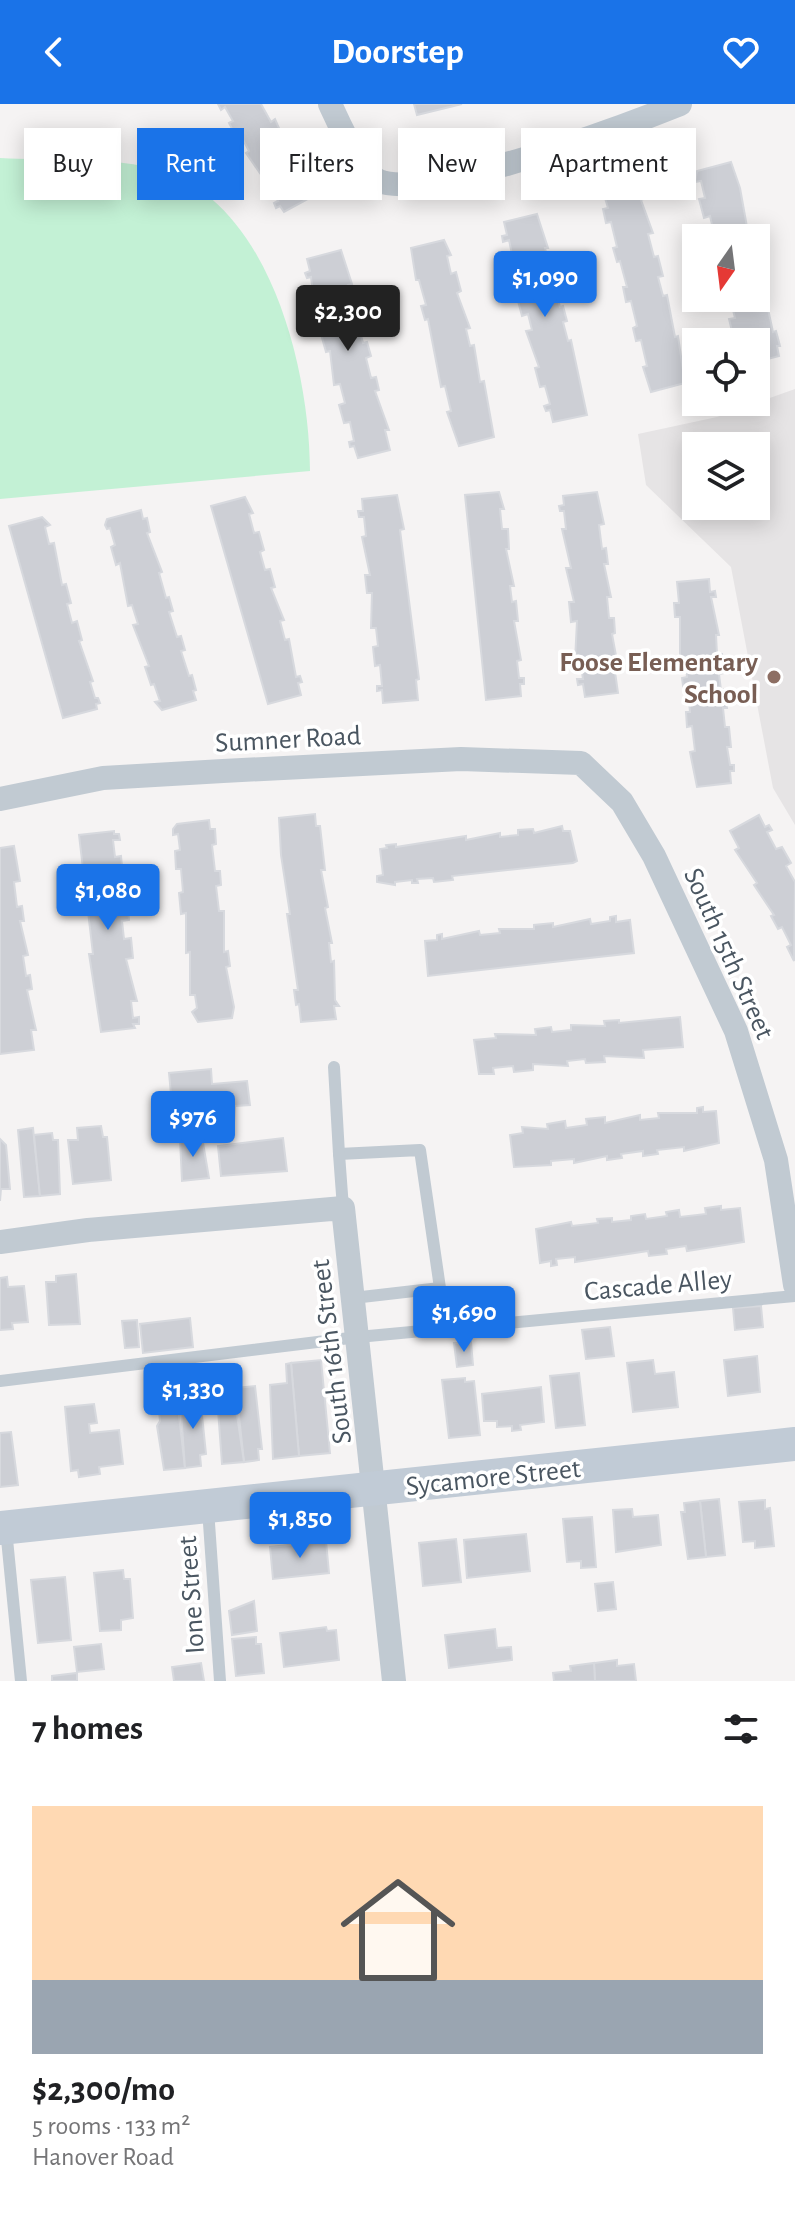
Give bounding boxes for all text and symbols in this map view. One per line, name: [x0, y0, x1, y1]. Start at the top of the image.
icon: back: [32, 30, 76, 74]
icon: heart: [719, 30, 763, 74]
text: Doorstep: [331, 34, 464, 70]
chip: Buy: [24, 128, 121, 200]
chip: Rent: [137, 128, 244, 200]
chip: Filters: [260, 128, 382, 200]
chip: New: [398, 128, 505, 200]
chip: Apartment: [521, 128, 696, 200]
north arrow: [682, 224, 770, 312]
map controls: [682, 224, 770, 520]
pin: $1,090: [480, 251, 610, 319]
text: $1,090: [512, 264, 578, 290]
pin: $2,300: [283, 285, 413, 353]
text: $2,300: [314, 298, 382, 324]
button: locate: [682, 328, 770, 416]
button: layers: [682, 432, 770, 520]
place label: Foose Elementary School: [559, 649, 758, 709]
marker: Foose Elementary School: [765, 668, 783, 686]
street label: Sumner Road: [214, 722, 362, 758]
pin: $1,080: [43, 864, 173, 932]
street label: South 15th Street: [678, 864, 778, 1044]
text: $1,080: [75, 877, 141, 903]
pin: $976: [146, 1091, 240, 1159]
text: $976: [169, 1104, 217, 1130]
street label: South 16th Street: [307, 1258, 357, 1446]
street label: Cascade Alley: [583, 1266, 733, 1306]
pin: $1,690: [399, 1286, 529, 1354]
text: $1,690: [431, 1299, 497, 1325]
pin: $1,330: [128, 1363, 258, 1431]
text: $1,330: [162, 1376, 224, 1402]
street label: Sycamore Street: [404, 1455, 582, 1501]
pin: $1,850: [235, 1492, 365, 1560]
text: $1,850: [268, 1505, 332, 1531]
street label: Ione Street: [174, 1535, 210, 1655]
icon: filters: [719, 1707, 763, 1751]
text: 7 homes: [32, 1712, 143, 1746]
icon: home: [326, 1858, 470, 2002]
text: $2,300/mo: [32, 2073, 175, 2107]
text: 5 rooms · 133 m²: [32, 2113, 190, 2139]
text: Hanover Road: [32, 2144, 174, 2170]

